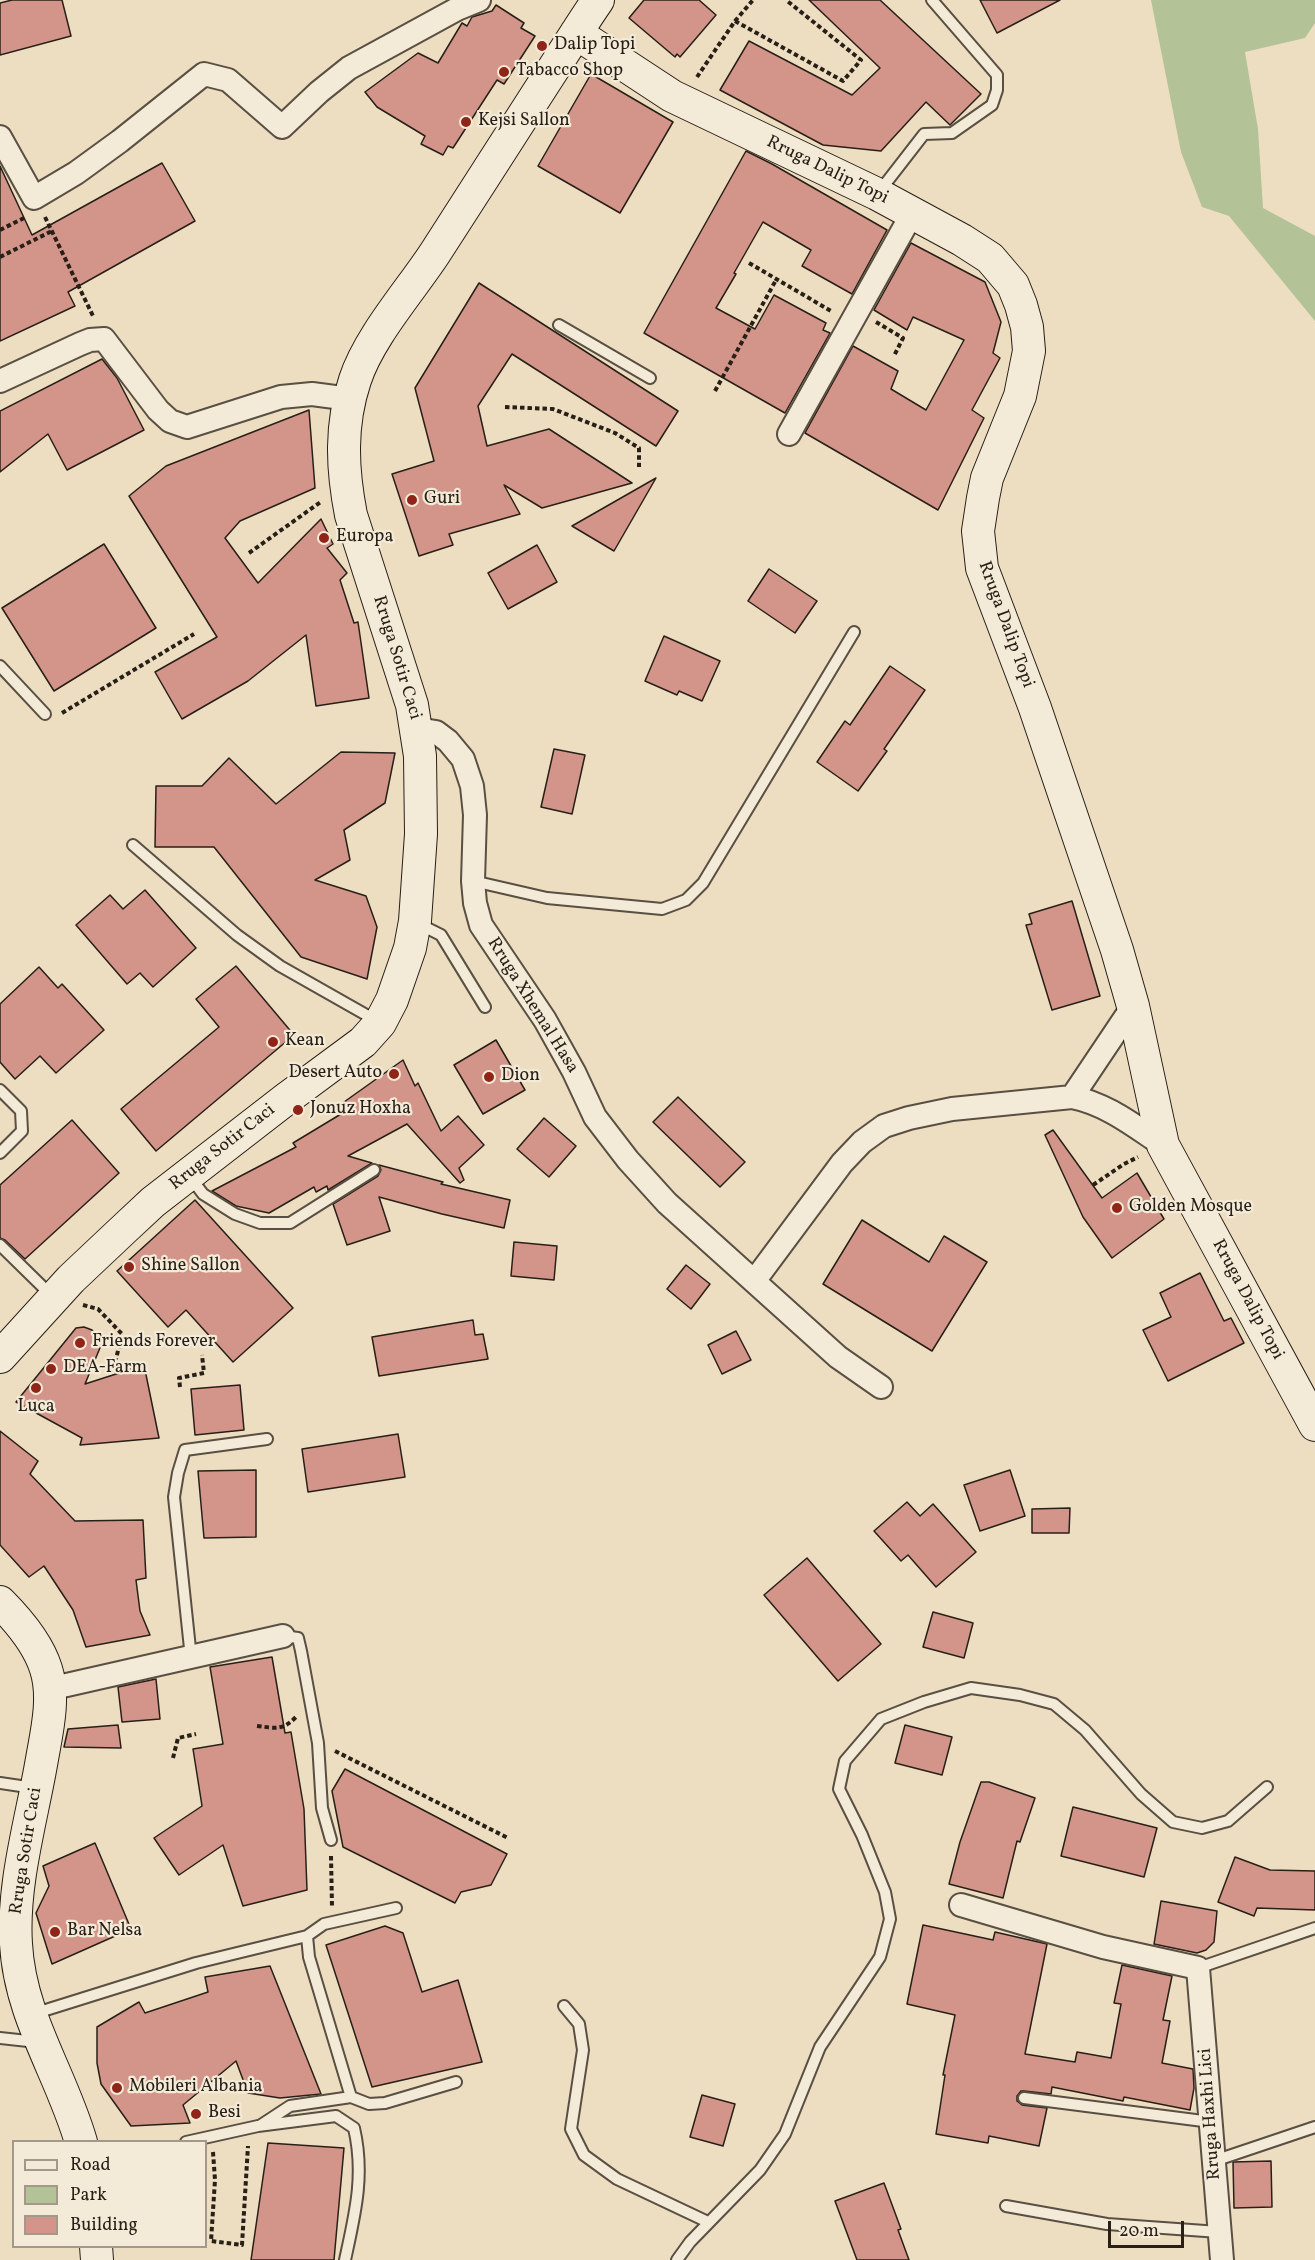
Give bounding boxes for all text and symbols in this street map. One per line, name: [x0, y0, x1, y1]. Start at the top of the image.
place label: Dalip Topi: [554, 35, 635, 57]
marker: Dalip Topi: [535, 39, 549, 53]
place label: Tabacco Shop: [516, 61, 623, 83]
marker: Tabacco Shop: [497, 65, 511, 79]
place label: Kejsi Sallon: [478, 111, 570, 133]
marker: Kejsi Sallon: [459, 115, 473, 129]
street label: Rruga Dalip Topi: [762, 132, 892, 210]
place label: Guri: [424, 489, 460, 511]
marker: Guri: [405, 493, 419, 507]
place label: Europa: [336, 527, 393, 549]
marker: Europa: [317, 531, 331, 545]
street label: Rruga Dalip Topi: [972, 559, 1038, 691]
street label: Rruga Sotir Caci: [367, 593, 425, 723]
street label: Rruga Xhemal Hasa: [481, 934, 583, 1078]
place label: Kean: [285, 1031, 325, 1053]
marker: Kean: [266, 1035, 280, 1049]
place label: Desert Auto: [288, 1063, 382, 1085]
place label: Dion: [501, 1066, 540, 1088]
marker: Desert Auto: [387, 1067, 401, 1081]
marker: Dion: [482, 1070, 496, 1084]
place label: Jonuz Hoxha: [310, 1099, 411, 1121]
street label: Rruga Sotir Caci: [166, 1100, 280, 1196]
marker: Jonuz Hoxha: [291, 1103, 305, 1117]
place label: Golden Mosque: [1129, 1197, 1252, 1219]
marker: Golden Mosque: [1110, 1201, 1124, 1215]
street label: Rruga Dalip Topi: [1206, 1236, 1288, 1364]
place label: Shine Sallon: [141, 1256, 240, 1278]
marker: Shine Sallon: [122, 1260, 136, 1274]
place label: Friends Forever: [92, 1332, 215, 1354]
marker: Friends Forever: [73, 1336, 87, 1350]
place label: DEA-Farm: [63, 1358, 147, 1380]
marker: DEA-Farm: [44, 1362, 58, 1376]
marker: Luca: [29, 1381, 43, 1395]
place label: Luca: [17, 1397, 55, 1419]
street label: Rruga Sotir Caci: [6, 1786, 48, 1916]
place label: Bar Nelsa: [67, 1921, 142, 1943]
marker: Bar Nelsa: [48, 1925, 62, 1939]
street label: Rruga Haxhi Lici: [1196, 2047, 1226, 2181]
place label: Mobileri Albania: [129, 2077, 263, 2099]
marker: Mobileri Albania: [110, 2081, 124, 2095]
place label: Besi: [208, 2103, 241, 2125]
marker: Besi: [189, 2107, 203, 2121]
legend: [12, 2140, 207, 2248]
text: Road: [70, 2153, 111, 2178]
text: Park: [70, 2183, 107, 2208]
scale bar: [1111, 2209, 1188, 2247]
text: Building: [70, 2213, 138, 2238]
text: 20 m: [1119, 2219, 1159, 2244]

